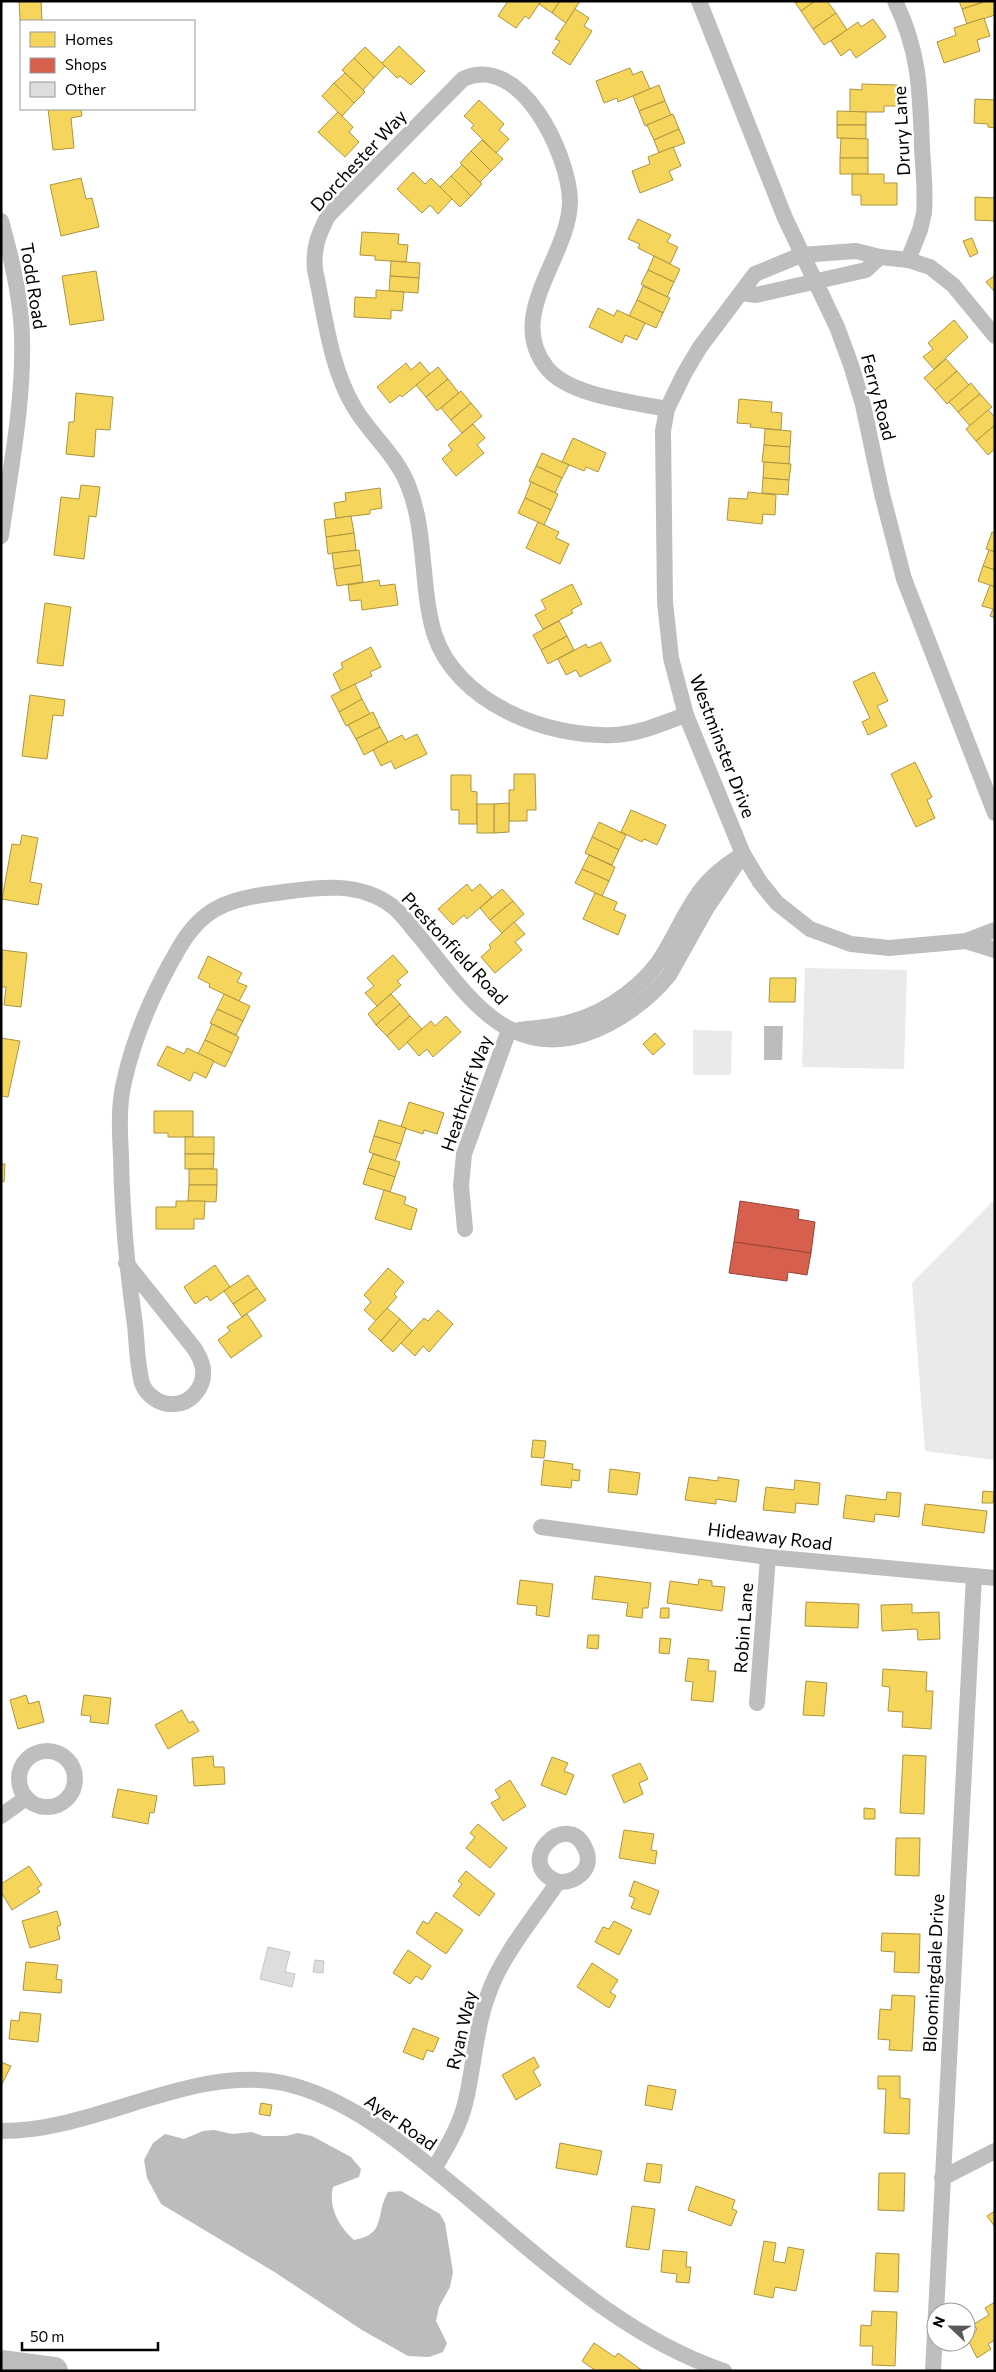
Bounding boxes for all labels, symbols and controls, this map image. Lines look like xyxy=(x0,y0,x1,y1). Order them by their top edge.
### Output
legend xyxy=(20,20,195,110)
text: Homes xyxy=(65,30,113,48)
text: Shops xyxy=(65,55,107,73)
text: Other xyxy=(65,80,106,98)
street label: Drury Lane xyxy=(888,85,914,177)
street label: Dorchester Way xyxy=(305,105,411,215)
street label: Todd Road xyxy=(16,241,52,331)
street label: Ferry Road xyxy=(857,351,901,443)
street label: Westminster Drive xyxy=(686,671,760,821)
street label: Prestonfield Road xyxy=(397,887,513,1009)
street label: Heathcliff Way xyxy=(436,1032,496,1154)
street label: Hideaway Road xyxy=(706,1517,834,1555)
street label: Robin Lane xyxy=(729,1582,757,1674)
street label: Bloomingdale Drive xyxy=(918,1893,948,2053)
street label: Ryan Way xyxy=(441,1988,481,2072)
street label: Ayer Road xyxy=(361,2089,441,2155)
north arrow xyxy=(926,2302,976,2352)
text: N xyxy=(929,2314,948,2330)
scale bar xyxy=(22,2320,159,2352)
text: 50 m xyxy=(30,2327,64,2345)

